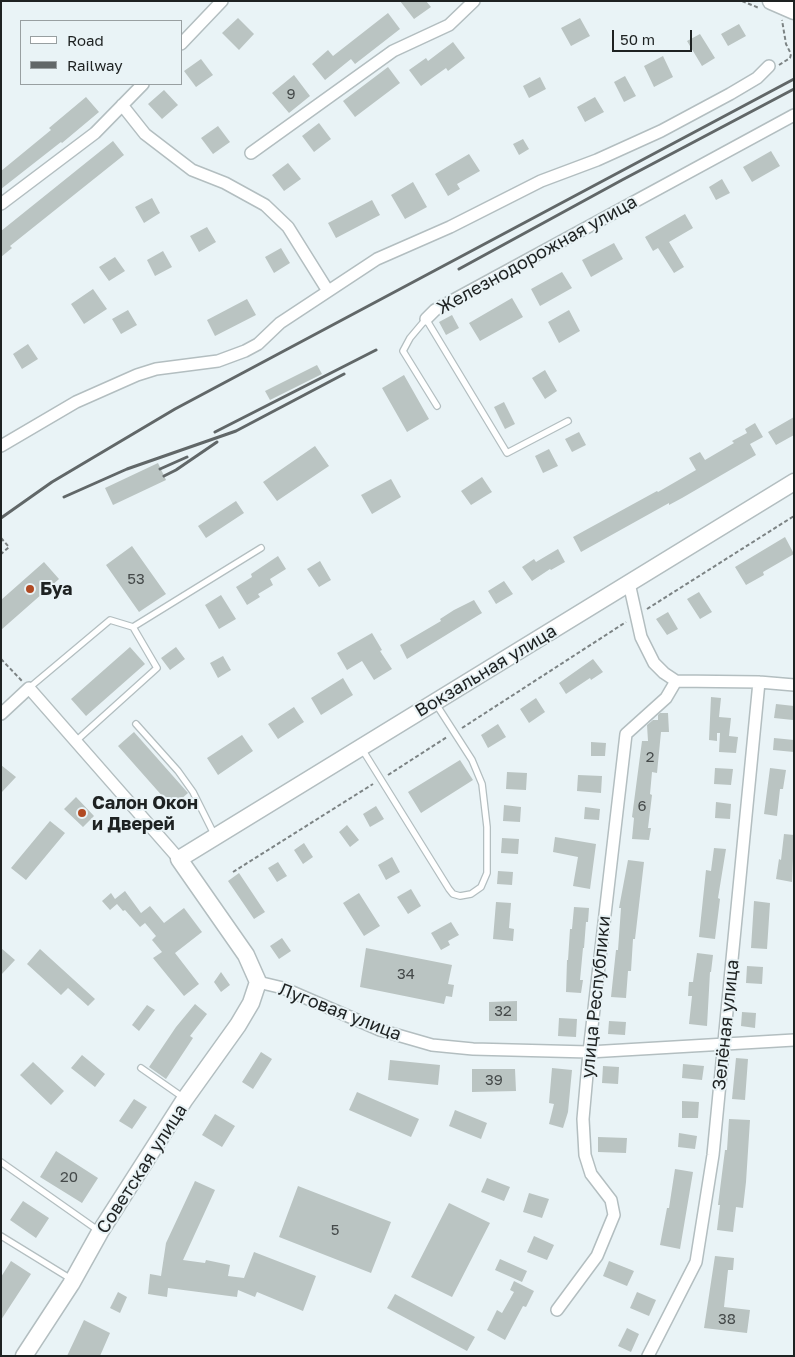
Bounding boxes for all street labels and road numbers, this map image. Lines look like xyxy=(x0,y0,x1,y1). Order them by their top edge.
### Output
street label: Железнодорожная улица xyxy=(433,191,641,319)
street label: Вокзальная улица xyxy=(411,620,561,722)
street label: улица Республики xyxy=(577,915,615,1079)
street label: Зелёная улица xyxy=(708,959,744,1091)
street label: Луговая улица xyxy=(276,979,404,1045)
street label: Советская улица xyxy=(92,1100,192,1238)

